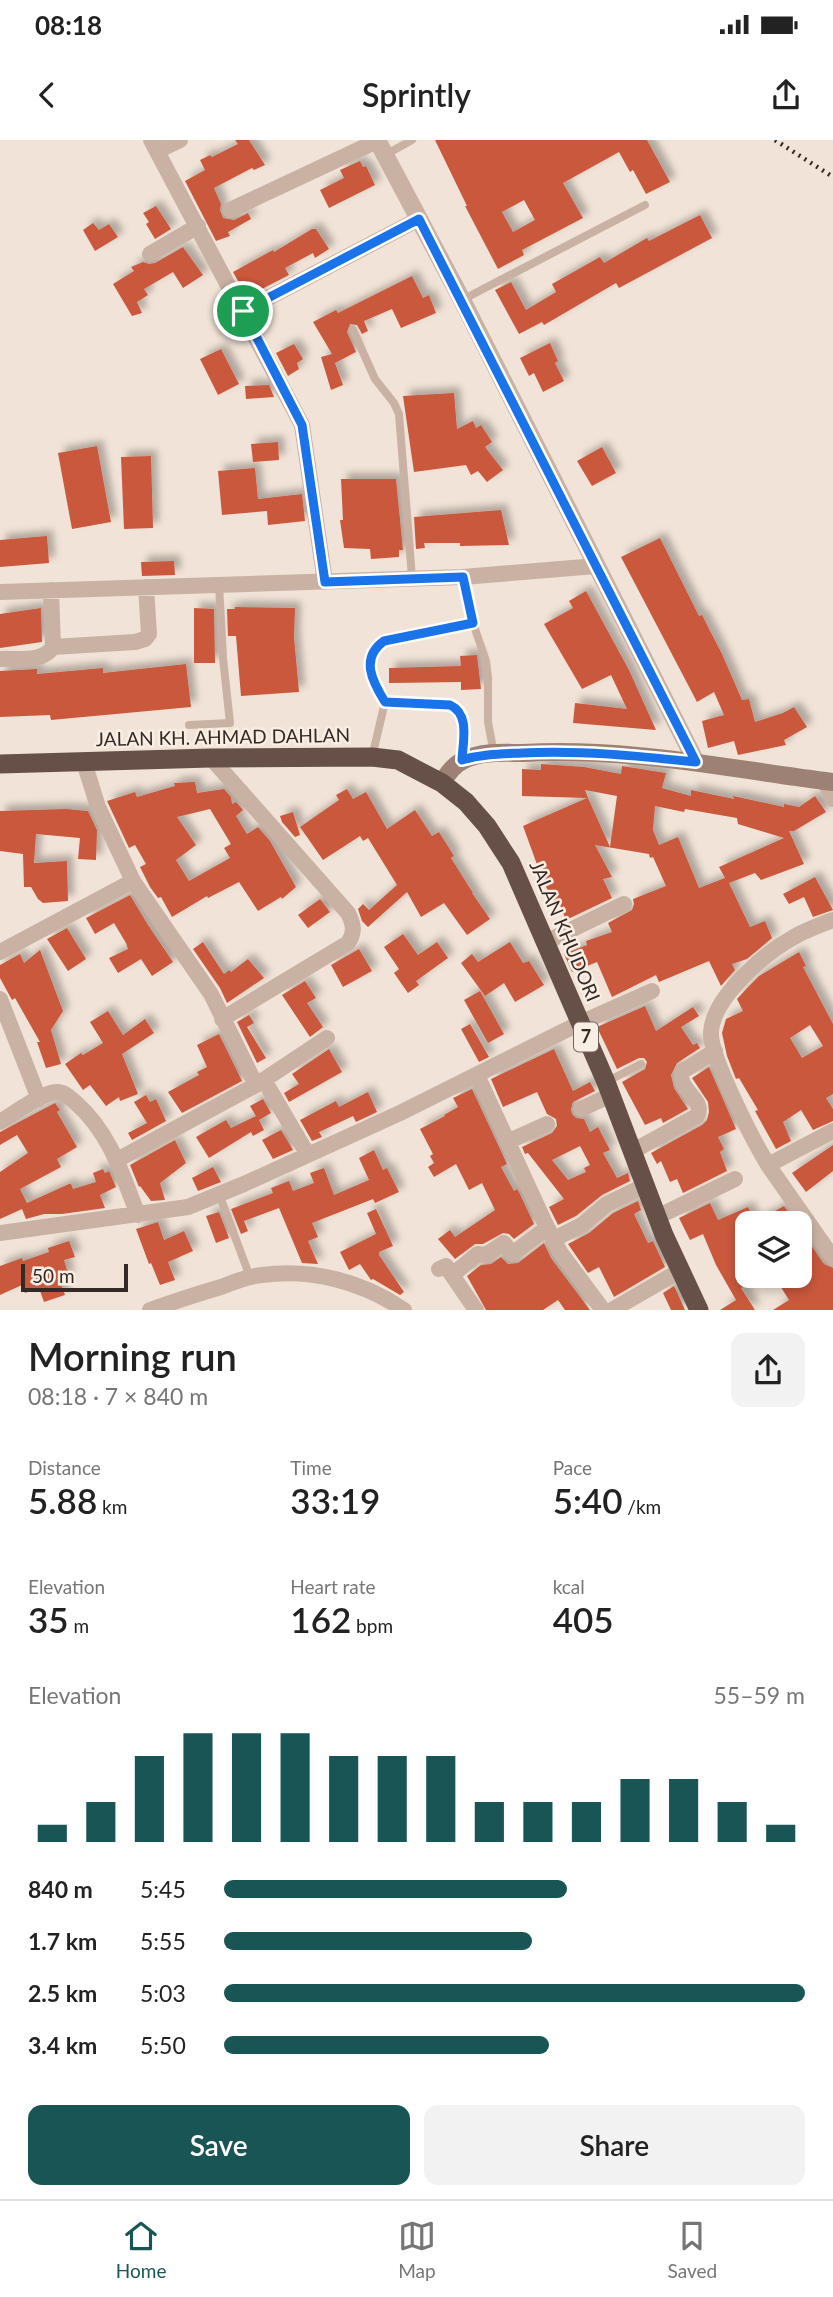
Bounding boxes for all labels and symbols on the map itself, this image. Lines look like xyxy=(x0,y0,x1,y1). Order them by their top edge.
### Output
pin xyxy=(213,281,273,341)
street label: JALAN KH. AHMAD DAHLAN xyxy=(96,723,350,750)
street label: JALAN KHUDORI xyxy=(525,857,605,1005)
road number: 7 xyxy=(574,1022,598,1052)
scale bar xyxy=(21,1261,128,1293)

